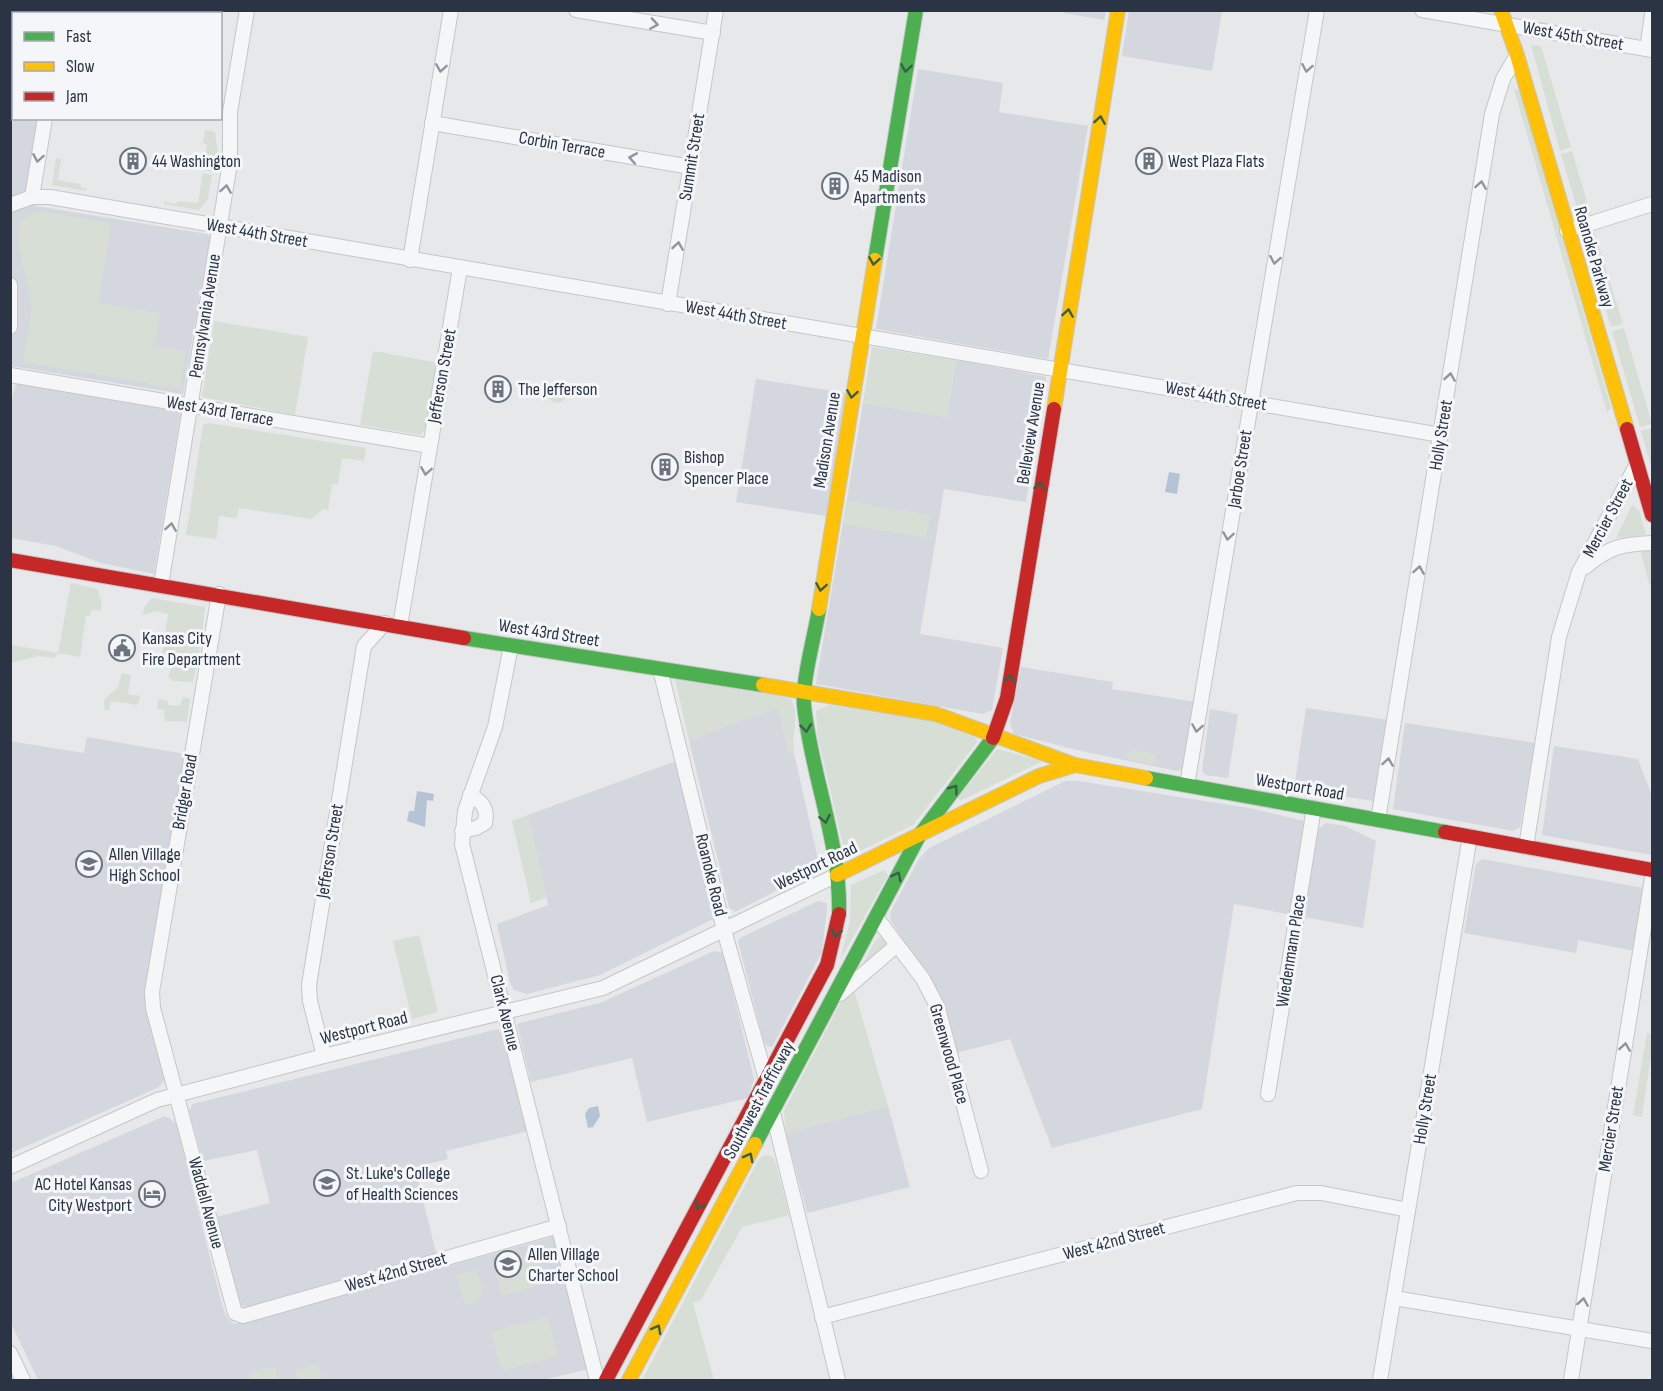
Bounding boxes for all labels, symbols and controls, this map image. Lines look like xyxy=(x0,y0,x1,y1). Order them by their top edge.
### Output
legend xyxy=(12,12,222,120)
one-way arrow xyxy=(650,17,659,29)
street label: West 45th Street xyxy=(1521,17,1626,55)
text: Fast xyxy=(66,26,92,47)
text: Slow xyxy=(66,56,95,77)
one-way arrow xyxy=(1301,63,1314,73)
one-way arrow xyxy=(436,64,448,73)
one-way arrow xyxy=(901,64,913,73)
text: Jam xyxy=(65,86,88,107)
street label: Summit Street xyxy=(675,111,709,202)
one-way arrow xyxy=(1093,116,1106,126)
street label: Corbin Terrace xyxy=(517,127,607,163)
building icon: 44 Washington xyxy=(118,146,148,176)
building icon: West Plaza Flats xyxy=(1134,146,1164,176)
place label: 44 Washington xyxy=(152,151,241,172)
place label: West Plaza Flats xyxy=(1168,151,1265,172)
one-way arrow xyxy=(628,152,638,164)
one-way arrow xyxy=(33,153,45,162)
place label: 45 Madison Apartments xyxy=(853,166,926,208)
building icon: 45 Madison Apartments xyxy=(820,171,850,201)
one-way arrow xyxy=(1474,180,1487,190)
one-way arrow xyxy=(219,185,231,194)
street label: Roanoke Parkway xyxy=(1570,204,1618,310)
street label: West 44th Street xyxy=(205,214,310,252)
one-way arrow xyxy=(671,241,683,251)
street label: Pennsylvania Avenue xyxy=(185,252,225,380)
one-way arrow xyxy=(869,256,881,265)
one-way arrow xyxy=(1269,256,1281,265)
street label: West 44th Street xyxy=(684,296,789,334)
one-way arrow xyxy=(1061,308,1074,318)
street label: Jefferson Street xyxy=(423,327,461,426)
one-way arrow xyxy=(1444,372,1456,382)
building icon: The Jefferson xyxy=(483,374,513,404)
street label: West 44th Street xyxy=(1164,377,1269,415)
place label: The Jefferson xyxy=(518,379,598,400)
street label: Belleview Avenue xyxy=(1013,380,1049,486)
street label: Madison Avenue xyxy=(809,390,845,490)
one-way arrow xyxy=(847,390,859,399)
street label: West 43rd Terrace xyxy=(165,391,275,431)
street label: Holly Street xyxy=(1425,398,1457,472)
street label: Jarboe Street xyxy=(1223,428,1257,511)
place label: Bishop Spencer Place xyxy=(684,447,769,489)
building icon: Bishop Spencer Place xyxy=(650,452,680,482)
one-way arrow xyxy=(420,466,432,476)
street label: Mercier Street xyxy=(1578,474,1638,561)
one-way arrow xyxy=(1034,482,1046,491)
one-way arrow xyxy=(164,522,177,532)
one-way arrow xyxy=(1223,531,1235,540)
one-way arrow xyxy=(1412,565,1425,575)
one-way arrow xyxy=(816,582,828,592)
street label: West 43rd Street xyxy=(497,615,601,651)
place label: Kansas City Fire Department xyxy=(142,628,241,670)
public building icon: Kansas City Fire Department xyxy=(107,633,137,663)
one-way arrow xyxy=(1004,674,1016,684)
one-way arrow xyxy=(800,723,812,732)
one-way arrow xyxy=(1191,723,1203,733)
street label: Bridger Road xyxy=(168,753,202,831)
one-way arrow xyxy=(1381,757,1393,767)
street label: Westport Road xyxy=(1254,769,1346,805)
one-way arrow xyxy=(947,785,958,796)
street label: Jefferson Street xyxy=(312,802,348,901)
one-way arrow xyxy=(818,814,831,824)
street label: Roanoke Road xyxy=(691,832,731,918)
street label: Westport Road xyxy=(771,837,861,895)
place label: Allen Village High School xyxy=(108,844,181,886)
school or university icon: Allen Village High School xyxy=(74,849,104,879)
one-way arrow xyxy=(890,872,901,883)
street label: Wiedenmann Place xyxy=(1272,893,1310,1009)
one-way arrow xyxy=(830,928,843,938)
street label: Clark Avenue xyxy=(485,973,525,1053)
street label: Greenwood Place xyxy=(925,1001,973,1107)
street label: Westport Road xyxy=(318,1007,410,1049)
street label: Southwest Trafficway xyxy=(719,1038,799,1162)
one-way arrow xyxy=(1618,1043,1631,1053)
street label: Holly Street xyxy=(1409,1072,1441,1146)
street label: Mercier Street xyxy=(1594,1084,1628,1173)
one-way arrow xyxy=(742,1153,753,1164)
street label: Waddell Avenue xyxy=(184,1155,228,1251)
place label: St. Luke's College of Health Sciences xyxy=(346,1163,458,1205)
school or university icon: St. Luke's College of Health Sciences xyxy=(312,1168,342,1198)
place label: AC Hotel Kansas City Westport xyxy=(34,1174,133,1216)
hotel icon: AC Hotel Kansas City Westport xyxy=(137,1179,167,1209)
one-way arrow xyxy=(695,1198,706,1209)
street label: West 42nd Street xyxy=(1061,1217,1168,1265)
place label: Allen Village Charter School xyxy=(527,1244,618,1286)
street label: West 42nd Street xyxy=(343,1247,450,1296)
school or university icon: Allen Village Charter School xyxy=(493,1249,523,1279)
one-way arrow xyxy=(1577,1297,1589,1307)
one-way arrow xyxy=(650,1325,661,1335)

